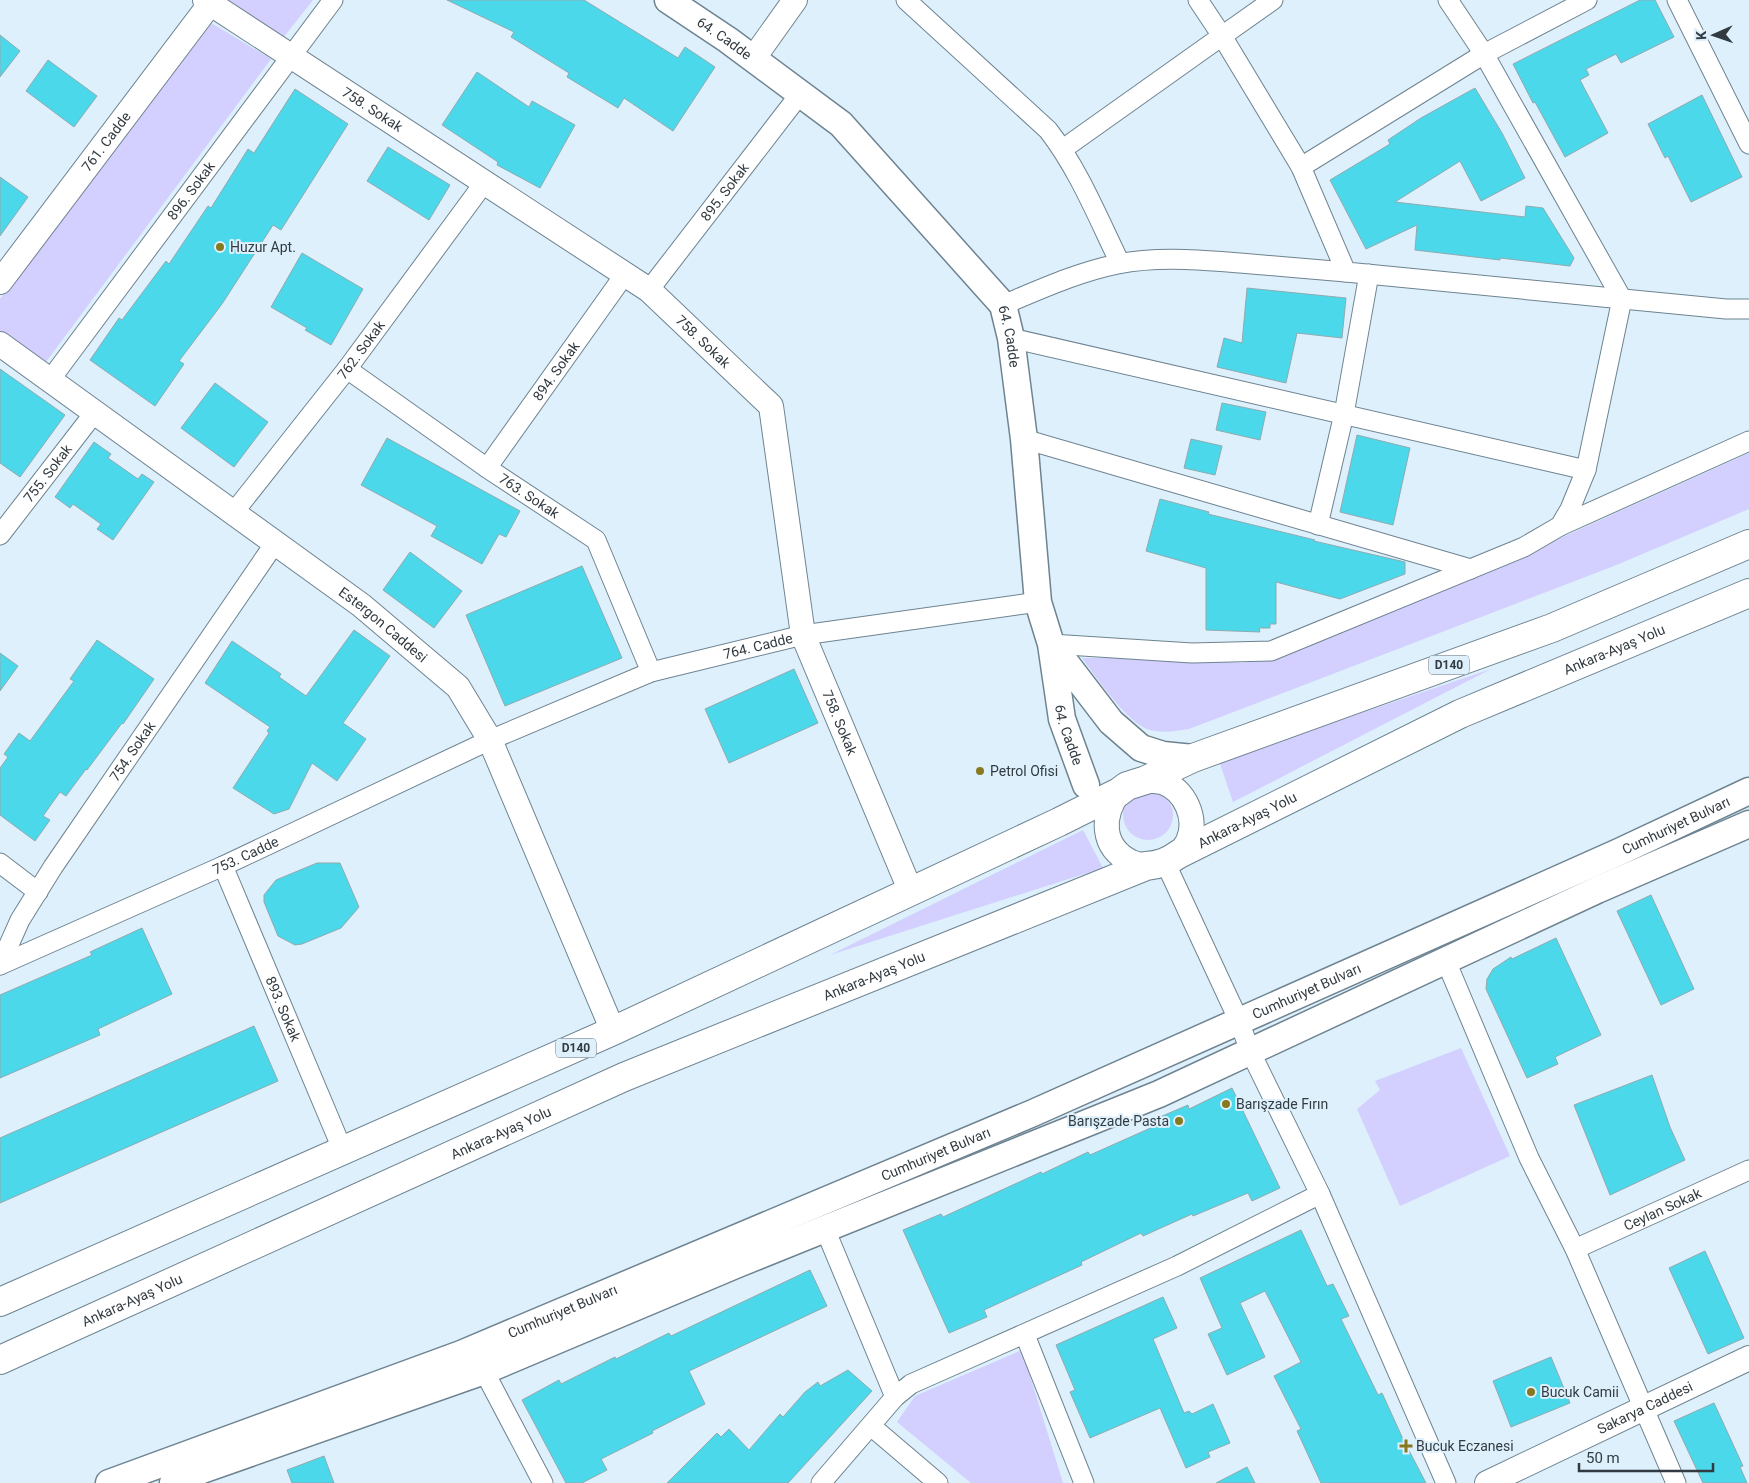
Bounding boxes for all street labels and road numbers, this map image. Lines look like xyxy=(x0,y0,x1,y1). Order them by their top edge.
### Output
street label: 64. Cadde xyxy=(694,14,755,63)
street label: 758. Sokak xyxy=(339,84,406,135)
street label: 761. Cadde xyxy=(78,108,134,175)
street label: 896. Sokak xyxy=(164,158,219,223)
street label: 895. Sokak xyxy=(697,159,753,224)
street label: 64. Cadde xyxy=(995,304,1023,368)
street label: 758. Sokak xyxy=(673,312,734,372)
street label: 762. Sokak xyxy=(334,317,388,382)
street label: 894. Sokak xyxy=(529,338,583,404)
street label: 755. Sokak xyxy=(20,440,76,505)
street label: 763. Sokak xyxy=(496,470,563,522)
street label: Estergon Caddesi xyxy=(336,584,431,666)
street label: Ankara-Ayaş Yolu xyxy=(1561,621,1667,678)
street label: 764. Cadde xyxy=(722,630,794,662)
road number: D140 xyxy=(1429,656,1469,674)
street label: 758. Sokak xyxy=(819,688,861,758)
street label: 64. Cadde xyxy=(1052,704,1086,767)
street label: 754. Sokak xyxy=(106,718,159,784)
street label: Ankara-Ayaş Yolu xyxy=(1195,789,1299,851)
street label: Cumhuriyet Bulvarı xyxy=(1620,793,1732,857)
street label: 753. Cadde xyxy=(210,833,281,878)
street label: Ankara-Ayaş Yolu xyxy=(821,948,927,1004)
street label: Cumhuriyet Bulvarı xyxy=(1250,960,1363,1022)
street label: 893. Sokak xyxy=(262,974,304,1045)
road number: D140 xyxy=(556,1038,596,1058)
street label: Ankara-Ayaş Yolu xyxy=(448,1103,554,1162)
street label: Cumhuriyet Bulvarı xyxy=(879,1124,993,1184)
street label: Ceylan Sokak xyxy=(1621,1184,1705,1234)
street label: Ankara-Ayaş Yolu xyxy=(79,1270,185,1330)
street label: Cumhuriyet Bulvarı xyxy=(505,1281,620,1341)
street label: Sakarya Caddesi xyxy=(1595,1378,1695,1437)

